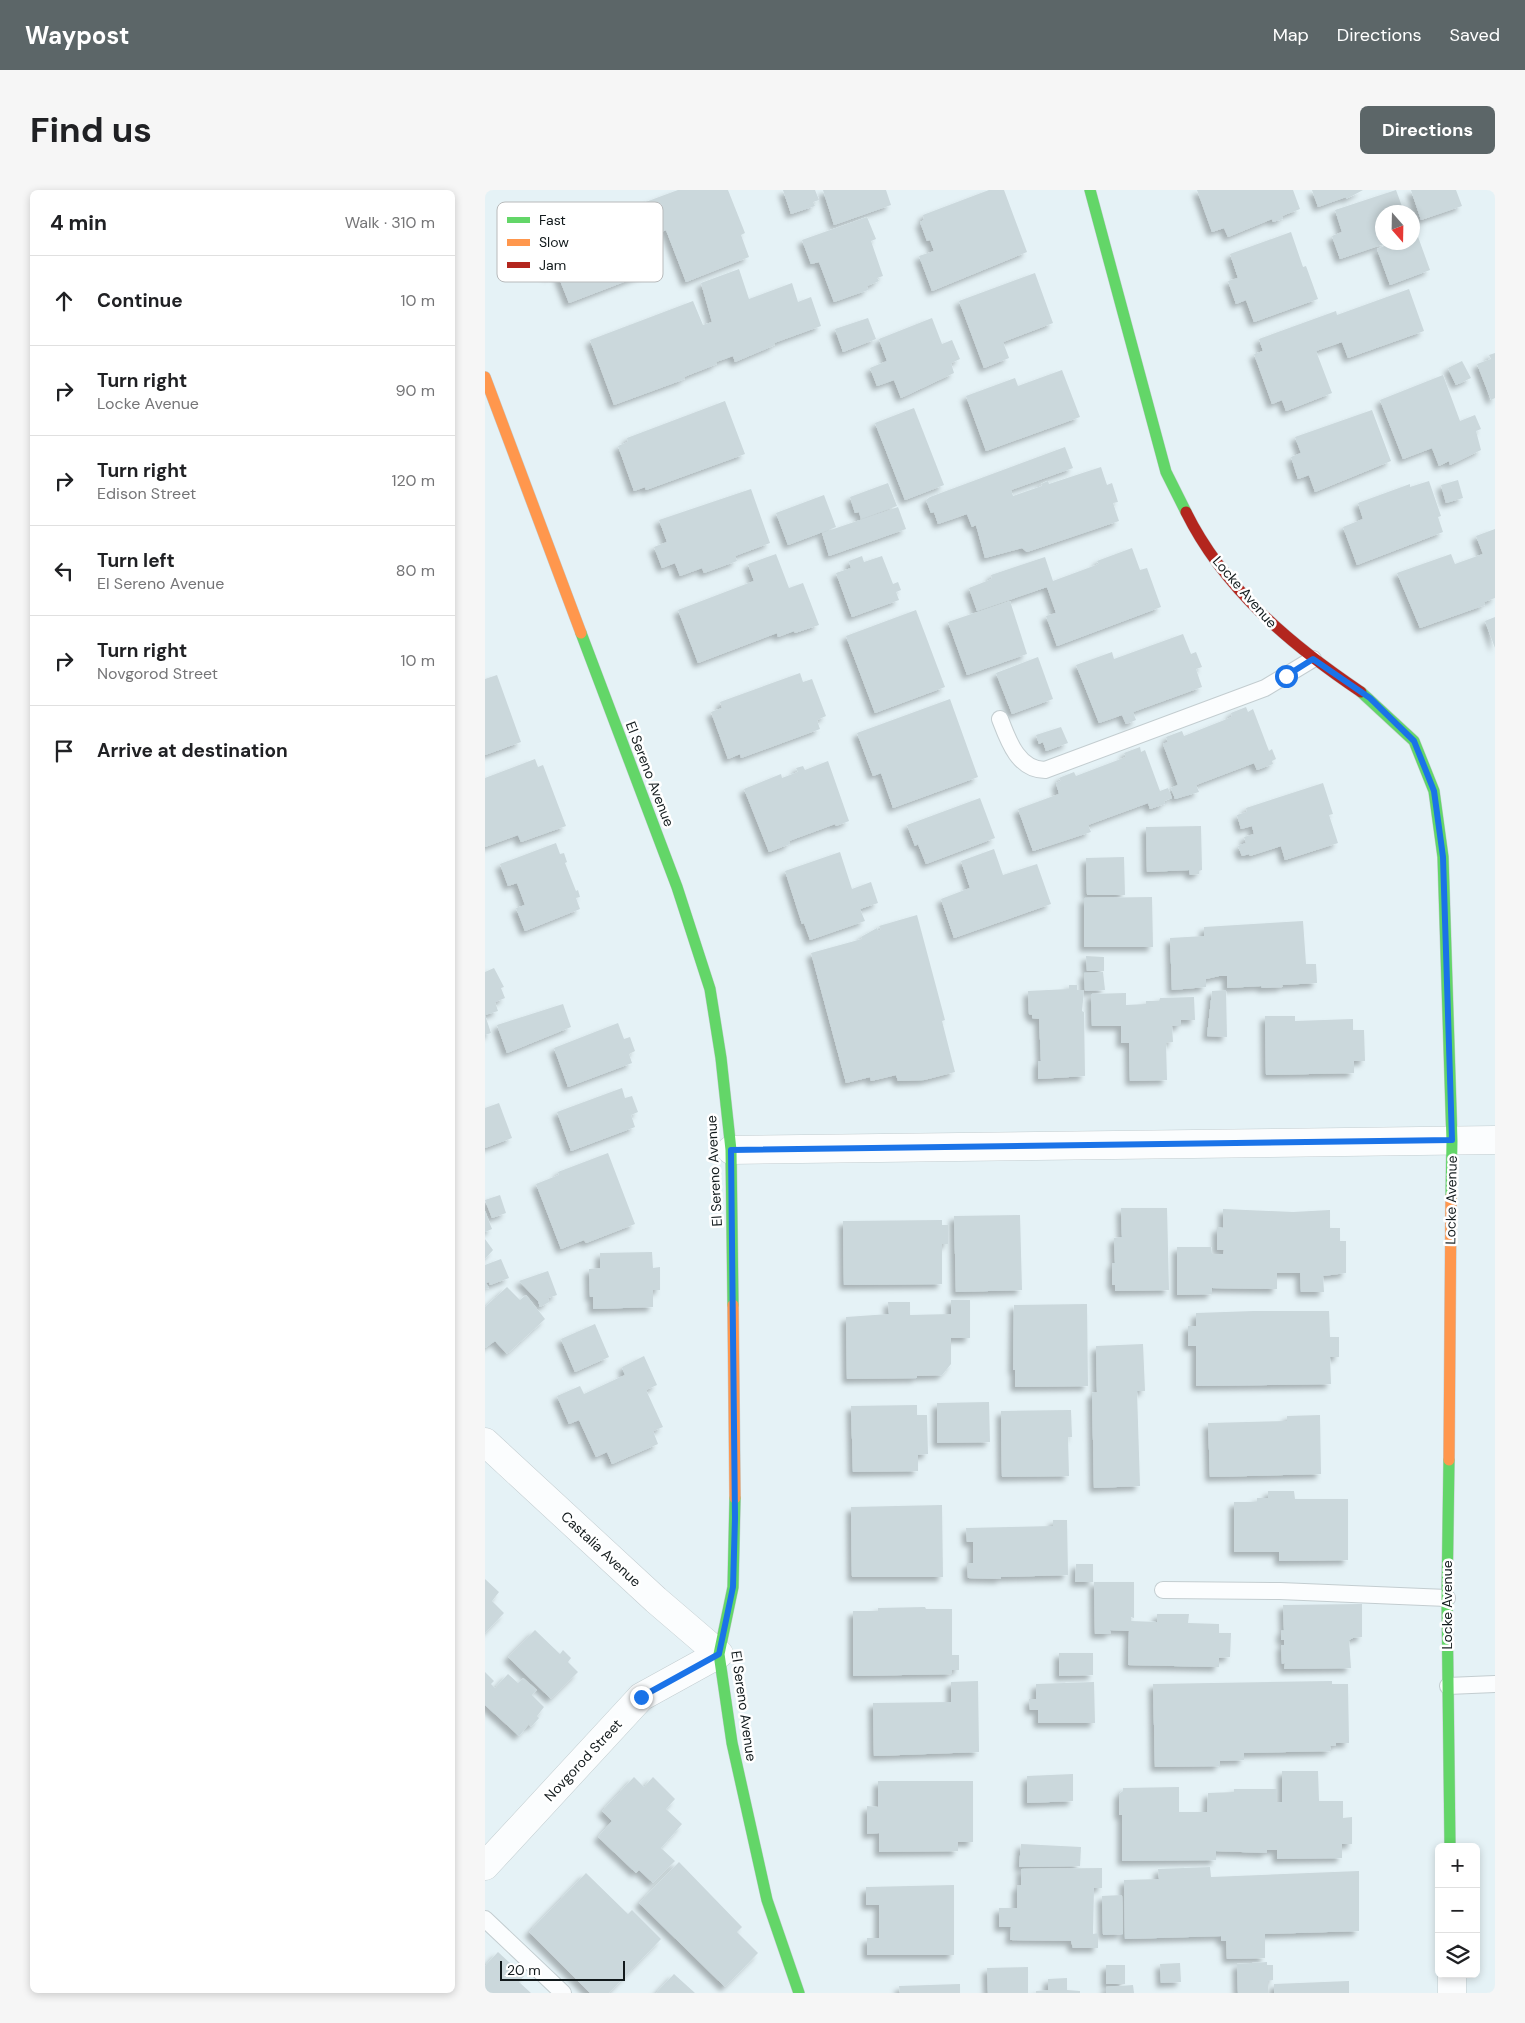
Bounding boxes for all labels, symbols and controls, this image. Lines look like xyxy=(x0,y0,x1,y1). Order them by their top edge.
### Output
text: Waypost xyxy=(25,20,129,51)
text: Map xyxy=(1273,23,1309,47)
text: Directions xyxy=(1337,23,1422,47)
text: Saved xyxy=(1450,23,1500,47)
button: Directions xyxy=(1360,106,1495,154)
text: Find us xyxy=(30,107,152,153)
legend xyxy=(497,202,663,282)
north arrow xyxy=(1375,205,1420,250)
text: 4 min xyxy=(50,209,107,237)
text: Fast xyxy=(539,211,566,229)
text: Walk · 310 m xyxy=(345,212,435,233)
text: Slow xyxy=(539,233,569,251)
text: Jam xyxy=(539,256,566,274)
icon: ahead xyxy=(50,287,78,315)
text: Continue xyxy=(97,288,183,313)
text: 10 m xyxy=(401,290,435,311)
text: Turn right xyxy=(97,368,187,393)
icon: right xyxy=(50,377,78,405)
text: 90 m xyxy=(395,380,435,401)
text: Locke Avenue xyxy=(97,393,199,414)
text: Turn right xyxy=(97,458,187,483)
icon: right xyxy=(50,467,78,495)
text: 120 m xyxy=(391,470,435,491)
text: Edison Street xyxy=(97,483,196,504)
text: Turn left xyxy=(97,548,175,573)
street label: Locke Avenue xyxy=(1209,552,1281,632)
icon: left xyxy=(50,557,78,585)
text: 80 m xyxy=(396,560,435,581)
text: El Sereno Avenue xyxy=(97,573,224,594)
text: Turn right xyxy=(97,638,187,663)
icon: right xyxy=(50,647,78,675)
text: 10 m xyxy=(401,650,435,671)
text: Novgorod Street xyxy=(97,663,218,684)
route start xyxy=(1275,665,1298,688)
street label: El Sereno Avenue xyxy=(622,719,678,829)
icon: arrive xyxy=(50,737,78,765)
text: Arrive at destination xyxy=(97,738,288,763)
street label: El Sereno Avenue xyxy=(702,1115,726,1227)
street label: Locke Avenue xyxy=(1441,1155,1461,1245)
street label: Castalia Avenue xyxy=(557,1507,645,1591)
street label: Locke Avenue xyxy=(1438,1560,1456,1650)
street label: El Sereno Avenue xyxy=(727,1650,761,1762)
route end xyxy=(630,1686,653,1709)
street label: Novgorod Street xyxy=(540,1715,626,1805)
map controls xyxy=(1435,1843,1480,1978)
button: + xyxy=(1435,1843,1480,1888)
button: − xyxy=(1435,1888,1480,1933)
button: layers xyxy=(1435,1933,1480,1978)
scale bar xyxy=(500,1958,625,1981)
text: 20 m xyxy=(507,1961,541,1979)

